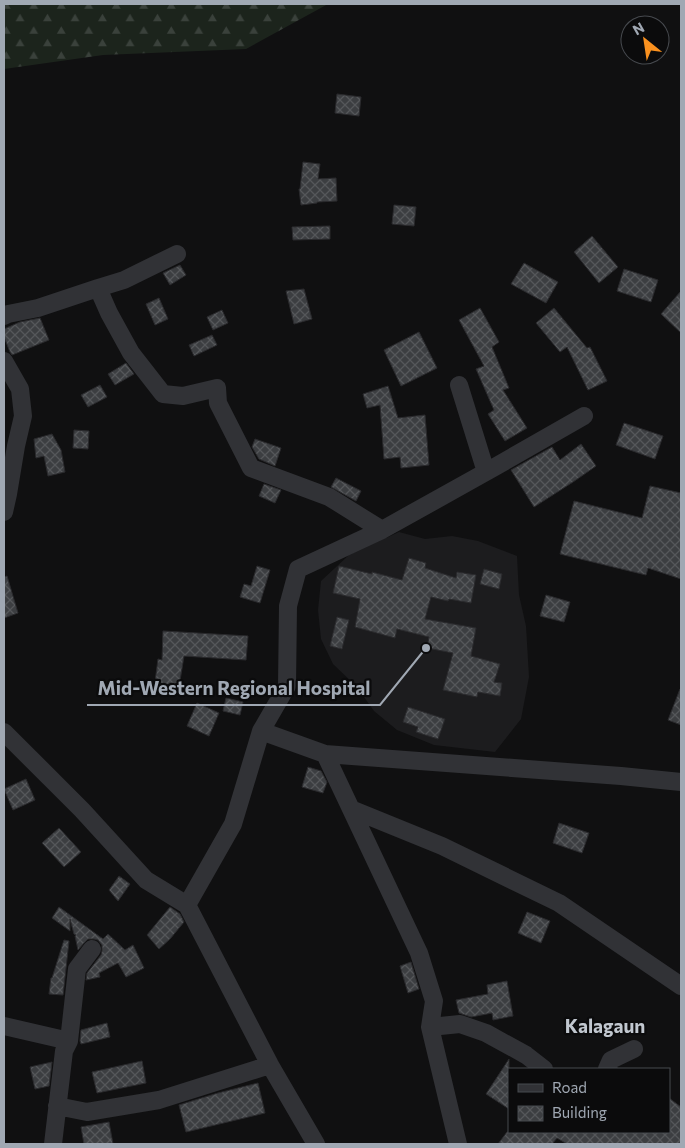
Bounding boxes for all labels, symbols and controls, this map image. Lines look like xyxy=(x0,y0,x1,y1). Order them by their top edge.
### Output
north arrow xyxy=(620,15,670,65)
text: N xyxy=(629,18,647,38)
callout: Mid-Western Regional Hospital xyxy=(87,671,380,705)
text: Mid-Western Regional Hospital xyxy=(97,676,371,699)
district label: Kalagaun xyxy=(565,1014,645,1037)
legend xyxy=(508,1068,670,1133)
text: Road xyxy=(552,1078,587,1096)
text: Building xyxy=(552,1103,607,1121)

